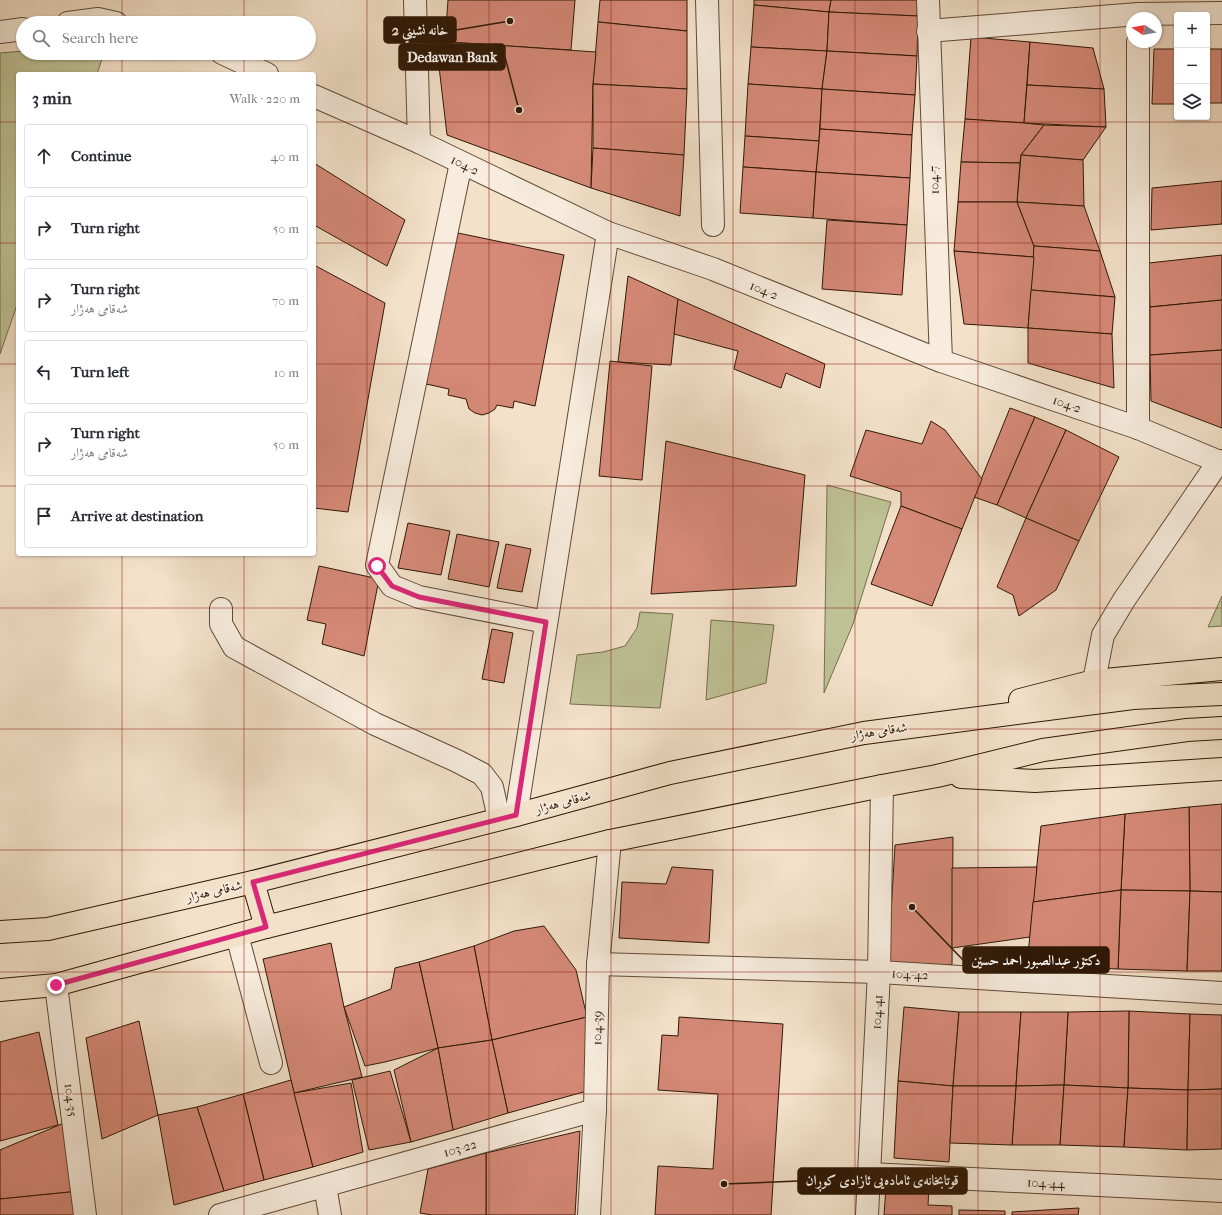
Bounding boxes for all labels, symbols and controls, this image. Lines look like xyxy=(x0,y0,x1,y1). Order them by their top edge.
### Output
north arrow xyxy=(1126,12,1162,48)
map controls xyxy=(1174,12,1210,120)
button: + xyxy=(1174,12,1210,48)
search box xyxy=(16,16,316,60)
callout: خانه نشيني 2 xyxy=(384,17,456,43)
text: خانه نشيني 2 xyxy=(392,22,449,44)
icon: search xyxy=(30,27,52,49)
text: Search here xyxy=(62,29,138,47)
callout: Dedawan Bank xyxy=(399,44,505,70)
button: − xyxy=(1174,48,1210,84)
text: Dedawan Bank xyxy=(407,49,498,66)
button: layers xyxy=(1174,84,1210,120)
text: 3 min xyxy=(32,88,72,108)
text: Walk · 220 m xyxy=(229,91,300,106)
icon: ahead xyxy=(33,145,55,167)
text: Continue xyxy=(71,147,131,165)
text: 40 m xyxy=(271,149,299,164)
street label: 104-2 xyxy=(449,152,482,178)
street label: 104-7 xyxy=(926,165,942,195)
icon: right xyxy=(33,217,55,239)
text: Turn right xyxy=(71,219,140,237)
text: 50 m xyxy=(273,221,299,236)
street label: 104-2 xyxy=(748,278,781,303)
text: Turn right xyxy=(71,280,140,298)
icon: right xyxy=(33,289,55,311)
text: 70 m xyxy=(272,293,299,308)
text: شەقامی هەژار xyxy=(71,301,128,316)
icon: left xyxy=(33,361,55,383)
text: Turn left xyxy=(71,363,129,381)
text: 10 m xyxy=(274,365,299,380)
street label: 104-2 xyxy=(1051,392,1084,416)
text: Turn right xyxy=(71,424,140,442)
icon: right xyxy=(33,433,55,455)
text: 50 m xyxy=(273,437,299,452)
text: شەقامی هەژار xyxy=(71,445,128,460)
icon: arrive xyxy=(33,505,55,527)
text: Arrive at destination xyxy=(71,507,203,525)
route start xyxy=(368,557,386,575)
street label: شەقامی هەژار xyxy=(848,719,909,744)
street label: شەقامی هەژار xyxy=(532,787,593,818)
street label: شەقامی هەژار xyxy=(183,877,244,906)
callout: دکتۆر عبدالصبور احمد حسێن xyxy=(963,947,1109,973)
text: دکتۆر عبدالصبور احمد حسێن xyxy=(971,952,1101,969)
street label: 104-42 xyxy=(891,966,929,982)
route end xyxy=(47,976,65,994)
street label: 104-41 xyxy=(869,994,885,1030)
street label: 104-39 xyxy=(589,1010,605,1046)
street label: 104-35 xyxy=(62,1082,81,1118)
street label: 103-22 xyxy=(442,1136,479,1160)
callout: قوتابخانەی ئامادەیی ئازادی کوڕان xyxy=(798,1168,967,1194)
text: قوتابخانەی ئامادەیی ئازادی کوڕان xyxy=(805,1172,959,1193)
street label: 104-44 xyxy=(1027,1175,1066,1192)

